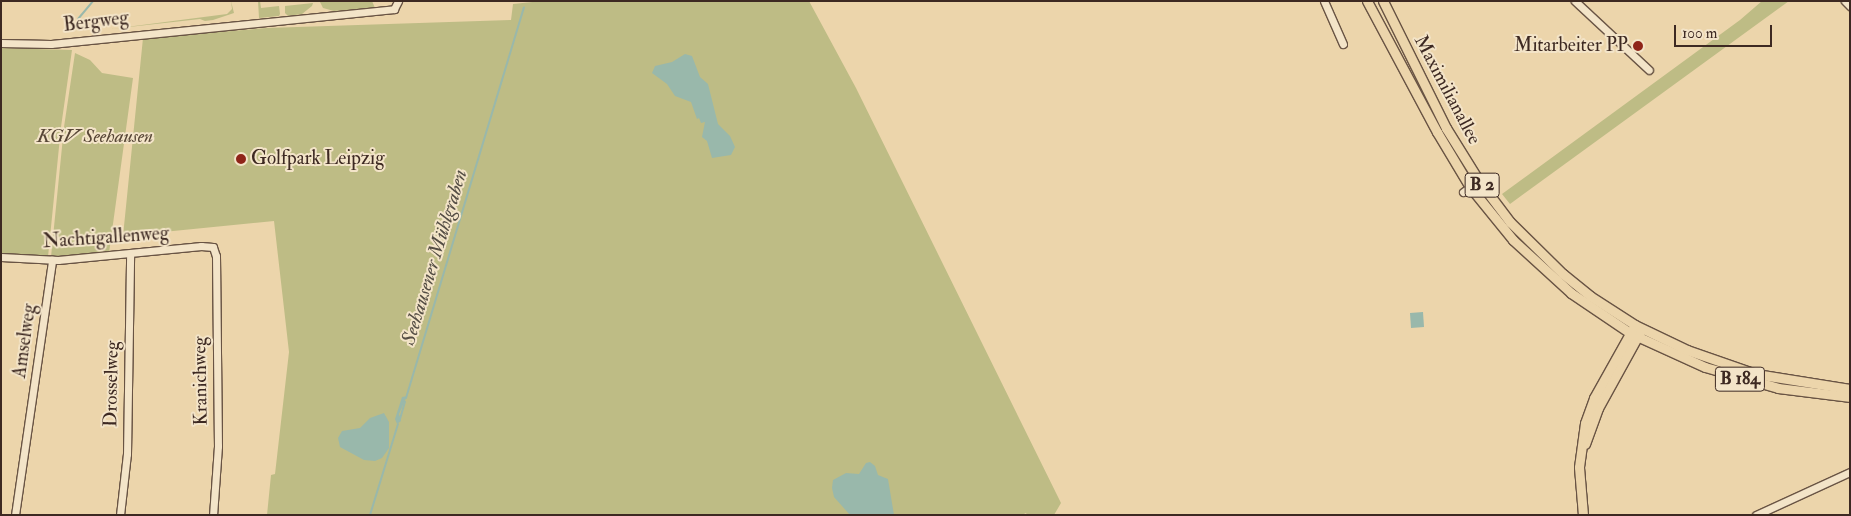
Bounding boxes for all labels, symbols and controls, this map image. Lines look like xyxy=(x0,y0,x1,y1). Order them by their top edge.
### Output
street label: Bergweg xyxy=(62,7,130,37)
scale bar xyxy=(1676,15,1774,47)
text: 100 m xyxy=(1682,24,1717,43)
street label: Maximilianallee xyxy=(1409,32,1485,148)
place label: Mitarbeiter PP xyxy=(1514,35,1628,57)
marker: Mitarbeiter PP xyxy=(1632,40,1644,52)
park label: KGV Seehausen xyxy=(37,126,153,148)
place label: Golfpark Leipzig xyxy=(251,148,384,170)
marker: Golfpark Leipzig xyxy=(235,153,247,165)
water label: Seehausener Mühlgraben xyxy=(396,166,472,348)
road number: B 2 xyxy=(1464,170,1500,200)
street label: Nachtigallenweg xyxy=(42,222,170,254)
street label: Amselweg xyxy=(9,302,41,380)
street label: Kranichweg xyxy=(189,336,213,426)
street label: Drosselweg xyxy=(100,341,124,427)
road number: B 184 xyxy=(1714,364,1766,394)

